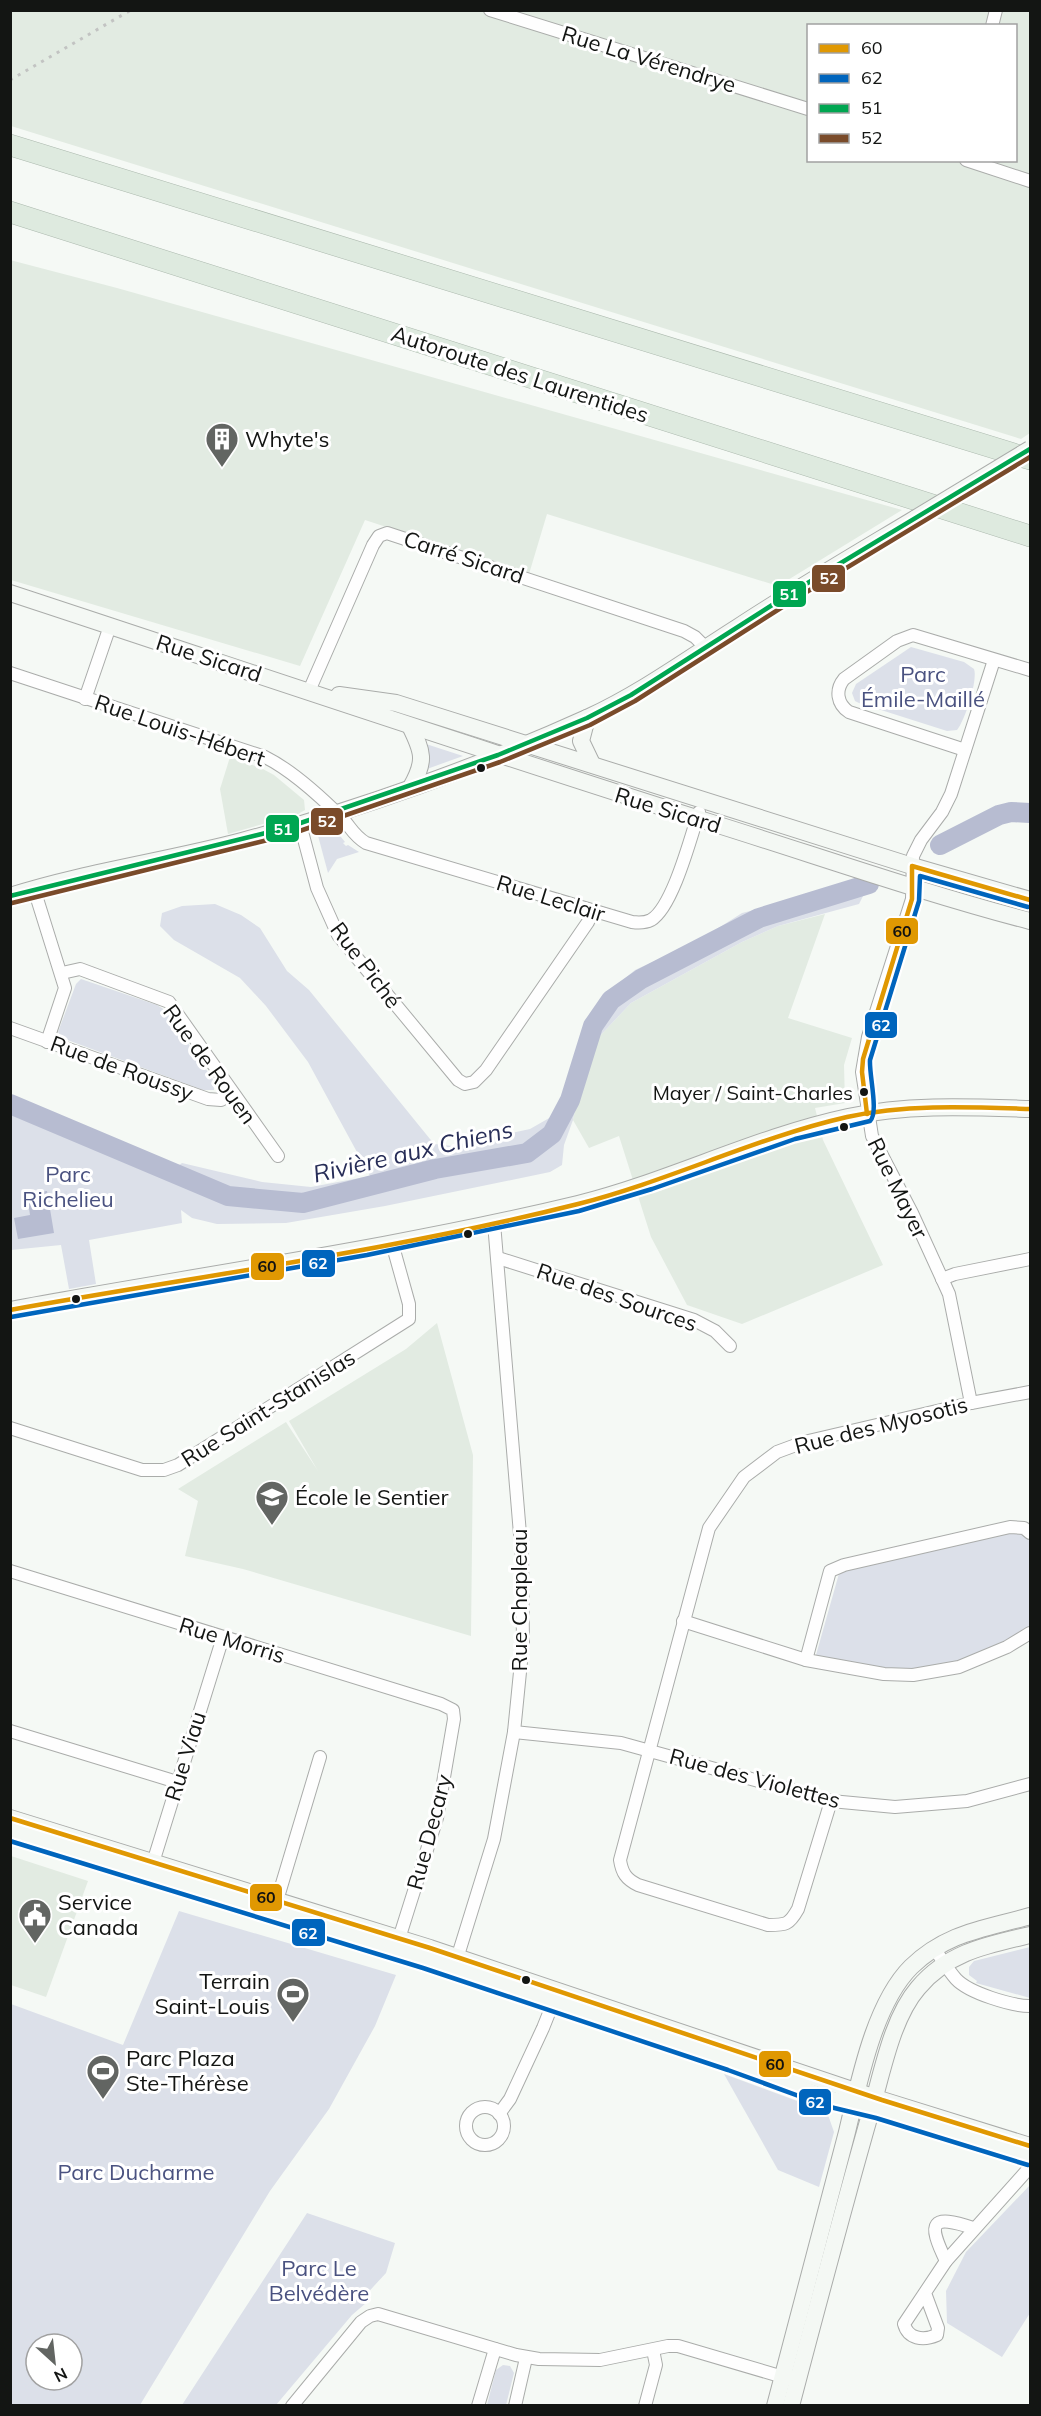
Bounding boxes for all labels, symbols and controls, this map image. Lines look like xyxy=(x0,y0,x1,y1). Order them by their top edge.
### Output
street label: Rue La Vérendrye xyxy=(559,19,739,99)
legend xyxy=(807,24,1017,162)
text: 60 xyxy=(861,36,883,59)
text: 62 xyxy=(861,66,883,89)
text: 51 xyxy=(861,96,883,119)
text: 52 xyxy=(861,126,883,149)
street label: Autoroute des Laurentides xyxy=(388,319,652,429)
building icon: Whyte's xyxy=(204,421,240,468)
place label: Whyte's xyxy=(245,425,329,453)
street label: Carré Sicard xyxy=(400,524,528,590)
line badge: 52 xyxy=(811,564,846,593)
text: 52 xyxy=(819,568,839,588)
line badge: 51 xyxy=(772,580,807,608)
text: 51 xyxy=(779,584,799,604)
street label: Rue Sicard xyxy=(153,628,265,688)
park label: Parc Émile-Maillé xyxy=(861,660,985,713)
street label: Rue Louis-Hébert xyxy=(91,688,269,772)
unlabelled marker xyxy=(475,762,487,774)
street label: Rue Sicard xyxy=(611,781,725,839)
line badge: 52 xyxy=(310,807,344,836)
text: 52 xyxy=(317,811,337,831)
line badge: 51 xyxy=(265,814,300,843)
text: 51 xyxy=(273,819,293,839)
street label: Rue Leclair xyxy=(493,868,609,928)
street label: Rue Piché xyxy=(324,916,408,1014)
line badge: 60 xyxy=(885,917,919,945)
text: 60 xyxy=(892,921,912,941)
street label: Rue de Rouen xyxy=(157,998,263,1130)
line badge: 62 xyxy=(864,1011,898,1039)
text: 62 xyxy=(871,1015,891,1035)
street label: Rue de Roussy xyxy=(47,1029,198,1107)
place label: Mayer / Saint-Charles xyxy=(653,1080,853,1105)
marker: Mayer / Saint-Charles xyxy=(858,1086,870,1098)
water label: Rivière aux Chiens xyxy=(310,1113,516,1189)
unlabelled marker xyxy=(838,1121,850,1133)
street label: Rue Mayer xyxy=(862,1133,934,1243)
park label: Parc Richelieu xyxy=(22,1160,114,1213)
unlabelled marker xyxy=(462,1228,474,1240)
line badge: 62 xyxy=(301,1249,336,1278)
line badge: 60 xyxy=(250,1252,285,1281)
text: 62 xyxy=(308,1253,328,1273)
text: 60 xyxy=(257,1256,277,1276)
street label: Rue des Sources xyxy=(533,1256,701,1338)
unlabelled marker xyxy=(70,1293,82,1305)
street label: Rue Saint-Stanislas xyxy=(176,1343,360,1473)
street label: Rue des Myosotis xyxy=(791,1390,971,1460)
school or university icon: École le Sentier xyxy=(254,1479,290,1526)
place label: École le Sentier xyxy=(295,1483,448,1511)
street label: Rue Chapleau xyxy=(505,1528,533,1672)
street label: Rue Morris xyxy=(176,1611,288,1669)
street label: Rue Viau xyxy=(158,1708,212,1804)
street label: Rue des Violettes xyxy=(667,1742,843,1814)
street label: Rue Decary xyxy=(400,1771,458,1893)
line badge: 60 xyxy=(249,1883,283,1912)
text: 60 xyxy=(256,1887,276,1907)
place label: Service Canada xyxy=(58,1888,138,1941)
public building icon: Service Canada xyxy=(17,1897,53,1944)
line badge: 62 xyxy=(291,1918,326,1947)
text: 62 xyxy=(298,1923,318,1943)
place label: Terrain Saint-Louis xyxy=(155,1967,270,2020)
unlabelled marker xyxy=(520,1974,532,1986)
sports icon: Terrain Saint-Louis xyxy=(275,1976,311,2023)
place label: Parc Plaza Ste-Thérèse xyxy=(126,2044,249,2097)
line badge: 60 xyxy=(758,2050,792,2078)
sports icon: Parc Plaza Ste-Thérèse xyxy=(85,2053,121,2100)
text: 60 xyxy=(765,2054,785,2074)
line badge: 62 xyxy=(798,2088,832,2116)
text: 62 xyxy=(805,2092,825,2112)
park label: Parc Ducharme xyxy=(58,2158,214,2186)
park label: Parc Le Belvédère xyxy=(269,2254,369,2307)
north arrow xyxy=(24,2332,84,2392)
text: N xyxy=(51,2364,71,2387)

